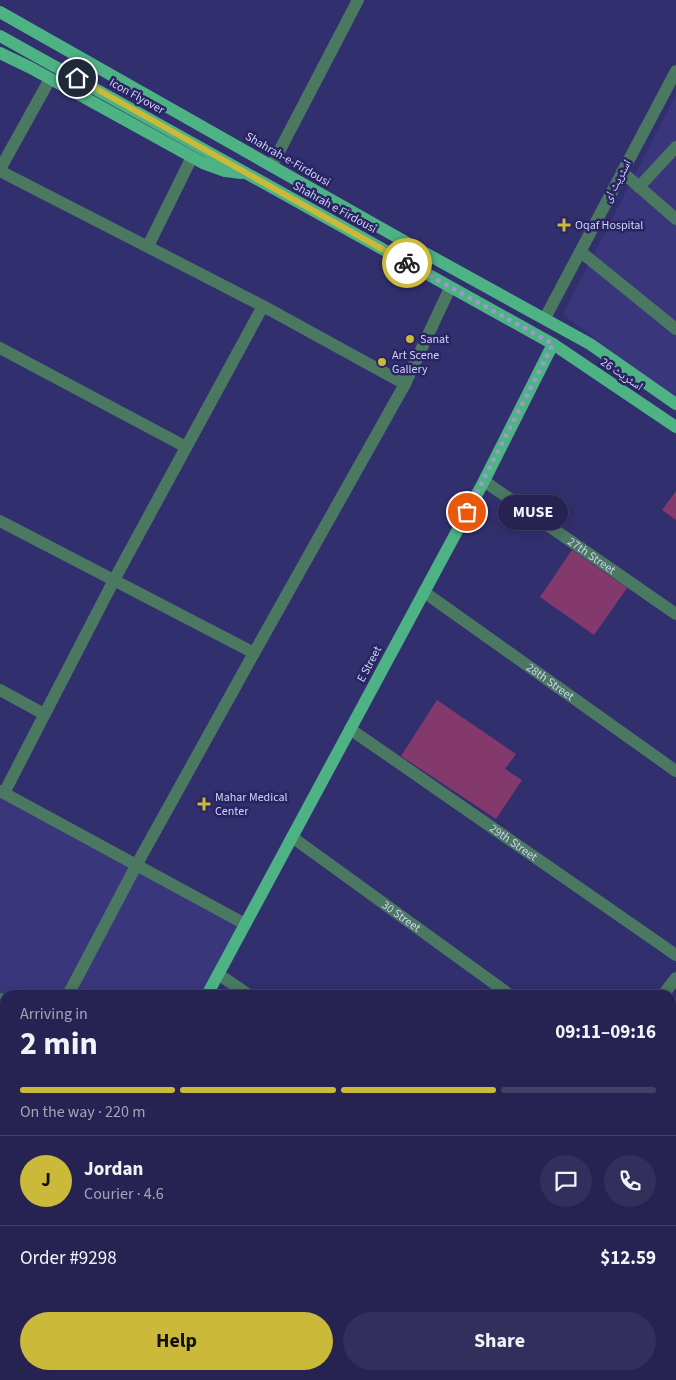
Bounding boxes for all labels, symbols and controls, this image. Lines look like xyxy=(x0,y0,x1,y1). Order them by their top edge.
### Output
pin xyxy=(56,57,98,99)
icon: home xyxy=(63,64,91,92)
street label: Icon Flyover xyxy=(106,74,168,119)
street label: Shahrah-e-Firdousi xyxy=(242,128,334,191)
street label: اسٹریٹ ای xyxy=(599,157,636,206)
street label: Shahrah e Firdousi xyxy=(290,177,380,238)
place label: Oqaf Hospital xyxy=(575,217,643,234)
marker: Oqaf Hospital xyxy=(557,218,571,232)
courier xyxy=(382,238,432,288)
icon: bike xyxy=(393,249,421,277)
place label: Sanat xyxy=(420,331,449,348)
marker: Sanat xyxy=(404,333,416,345)
place label: Art Scene Gallery xyxy=(392,347,439,378)
street label: اسٹریٹ 26 xyxy=(597,354,647,395)
marker: Art Scene Gallery xyxy=(376,356,388,368)
pin xyxy=(446,491,488,533)
callout: MUSE xyxy=(497,494,567,530)
icon: bag xyxy=(453,498,481,526)
text: MUSE xyxy=(513,501,553,523)
street label: 27th Street xyxy=(564,533,619,579)
street label: E Street xyxy=(353,643,386,685)
street label: 28th Street xyxy=(523,659,577,705)
place label: Mahar Medical Center xyxy=(215,789,288,820)
marker: Mahar Medical Center xyxy=(197,797,211,811)
street label: 29th Street xyxy=(486,820,541,865)
street label: 30 Street xyxy=(378,897,424,937)
text: Arriving in xyxy=(20,1003,88,1025)
text: 09:11–09:16 xyxy=(555,1019,656,1046)
text: 2 min xyxy=(20,1021,98,1067)
text: On the way · 220 m xyxy=(20,1101,145,1123)
button: chat xyxy=(540,1155,592,1207)
button: phone xyxy=(604,1155,656,1207)
text: Jordan xyxy=(84,1156,143,1183)
text: J xyxy=(41,1167,51,1194)
text: Courier · 4.6 xyxy=(84,1183,164,1205)
text: Order #9298 xyxy=(20,1245,117,1272)
text: $12.59 xyxy=(600,1245,656,1272)
button: Help xyxy=(20,1312,333,1370)
button: Share xyxy=(343,1312,656,1370)

